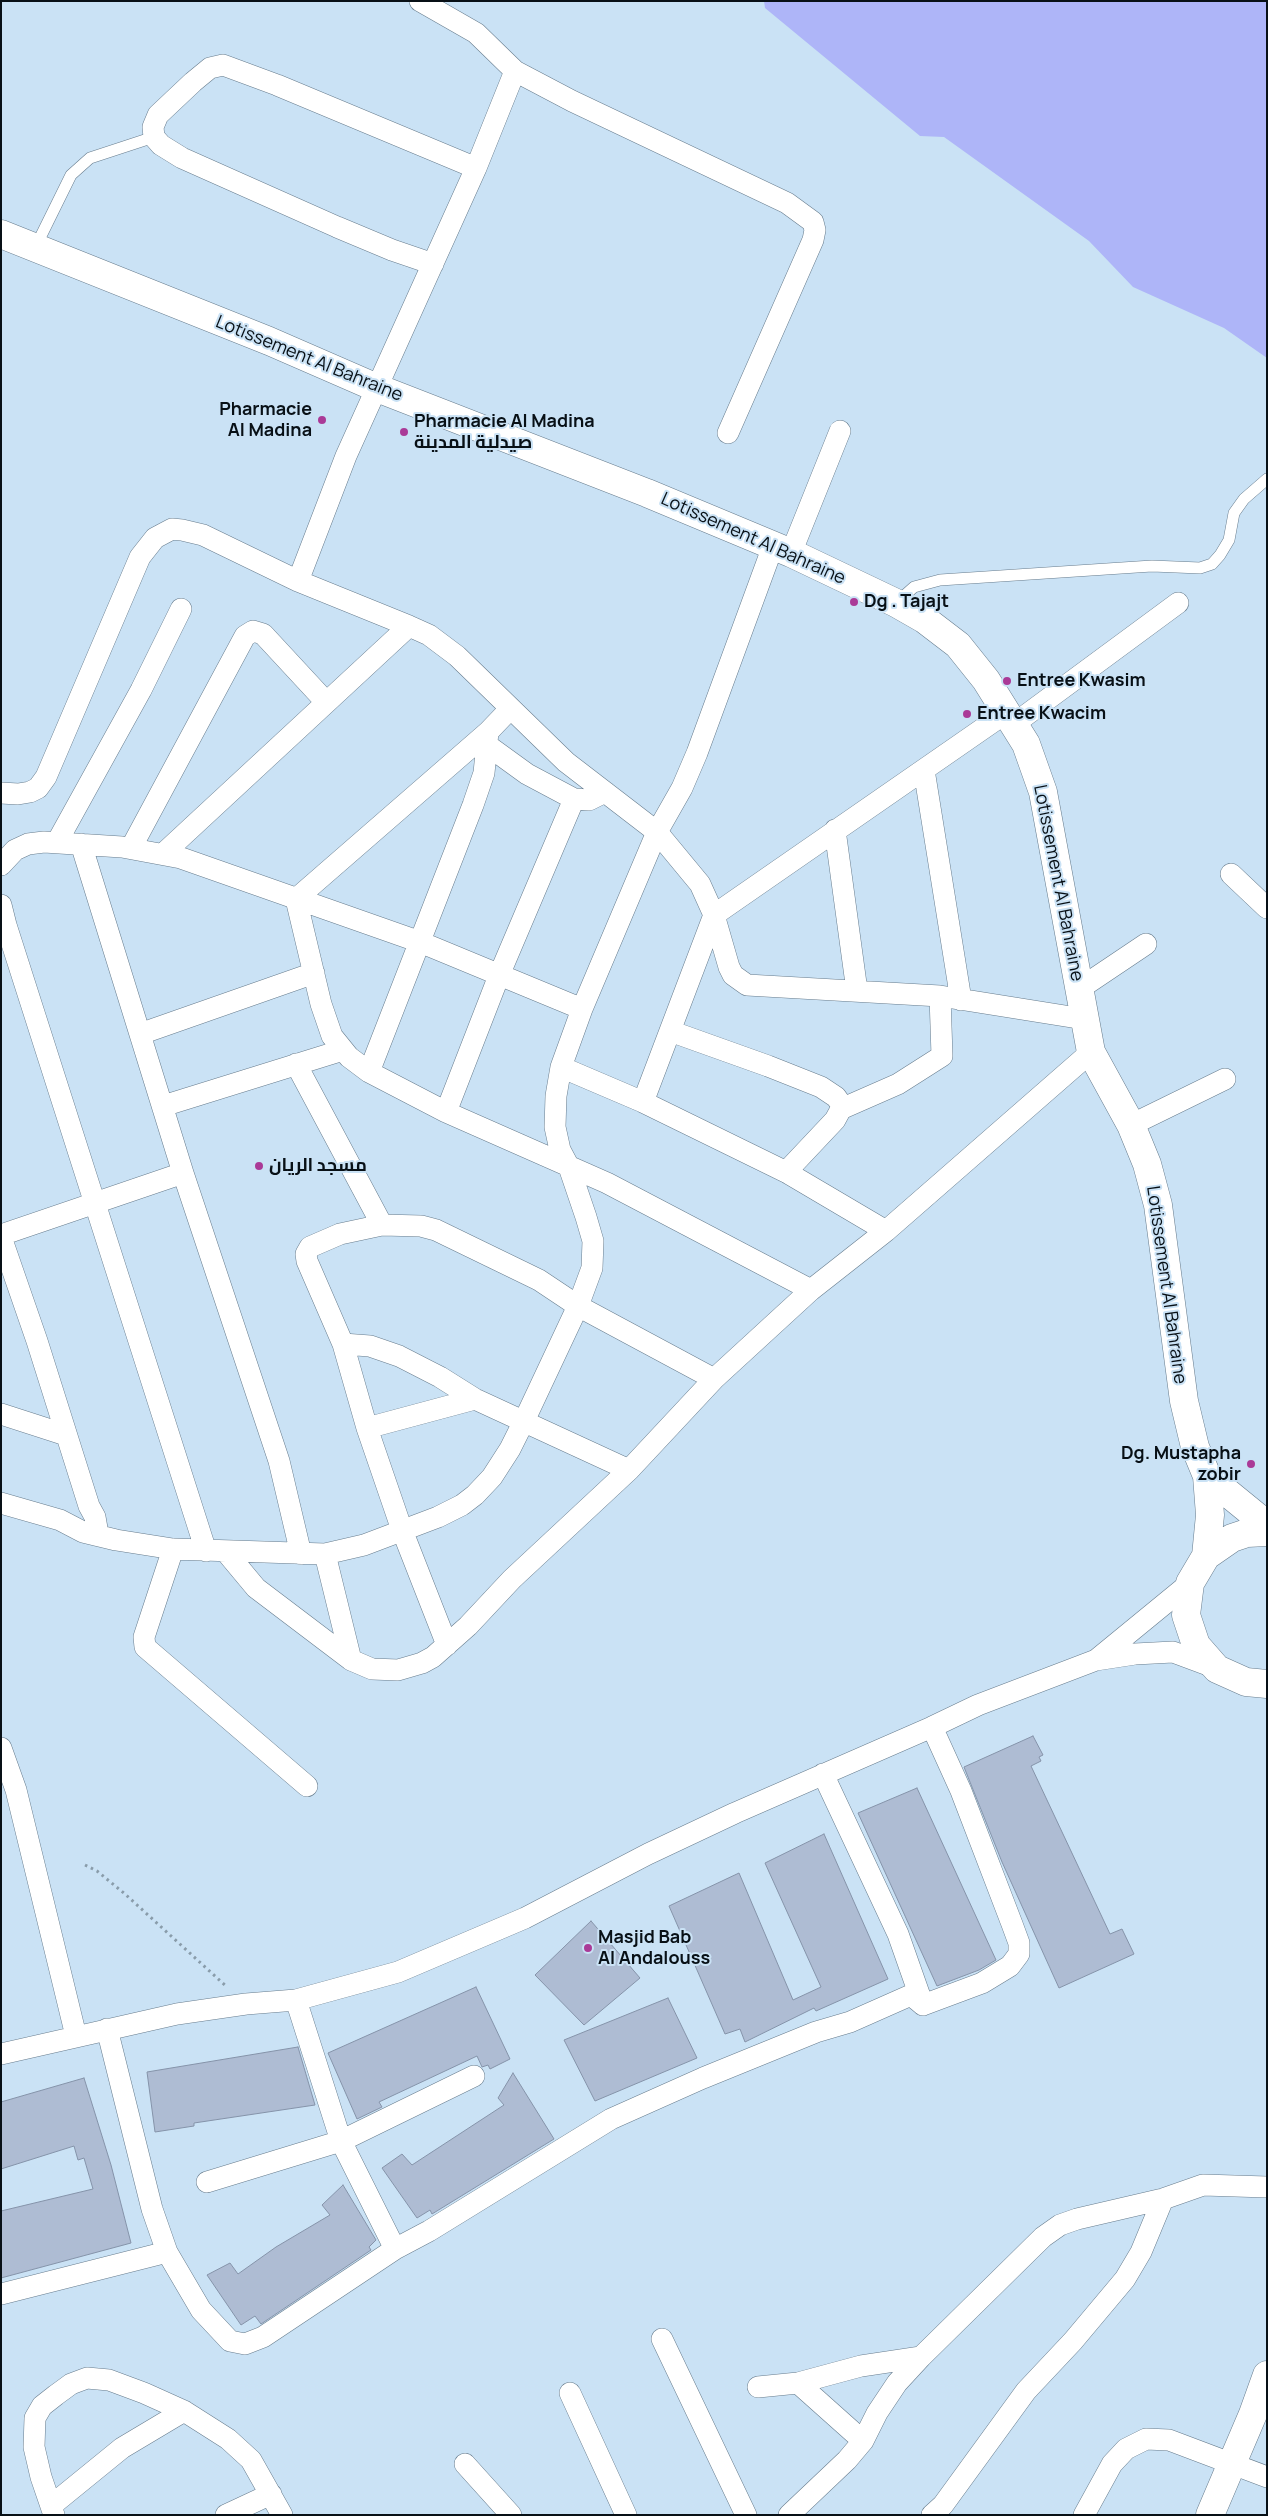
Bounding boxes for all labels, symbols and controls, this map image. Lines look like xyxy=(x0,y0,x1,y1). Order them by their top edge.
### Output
street label: Lotissement Al Bahraine xyxy=(212,312,406,406)
place label: Pharmacie Al Madina xyxy=(219,399,312,442)
place label: Pharmacie Al Madina صيدلية المدينة xyxy=(414,411,595,454)
marker: Pharmacie Al Madina xyxy=(316,414,328,426)
marker: Pharmacie Al Madina صيدلية المدينة xyxy=(398,426,410,438)
street label: Lotissement Al Bahraine xyxy=(657,489,849,589)
place label: Dg . Tajajt xyxy=(864,591,949,613)
marker: Dg . Tajajt xyxy=(848,596,860,608)
place label: Entree Kwasim xyxy=(1017,670,1146,692)
marker: Entree Kwasim xyxy=(1001,675,1013,687)
place label: Entree Kwacim xyxy=(977,703,1106,725)
marker: Entree Kwacim xyxy=(961,708,973,720)
street label: Lotissement Al Bahraine xyxy=(1028,783,1088,983)
place label: مسجد الريان xyxy=(269,1155,367,1177)
marker: مسجد الريان xyxy=(253,1160,265,1172)
street label: Lotissement Al Bahraine xyxy=(1141,1185,1191,1385)
place label: Dg. Mustapha zobir xyxy=(1121,1443,1241,1486)
marker: Dg. Mustapha zobir xyxy=(1245,1458,1257,1470)
place label: Masjid Bab Al Andalouss xyxy=(598,1927,710,1970)
marker: Masjid Bab Al Andalouss xyxy=(582,1942,594,1954)

